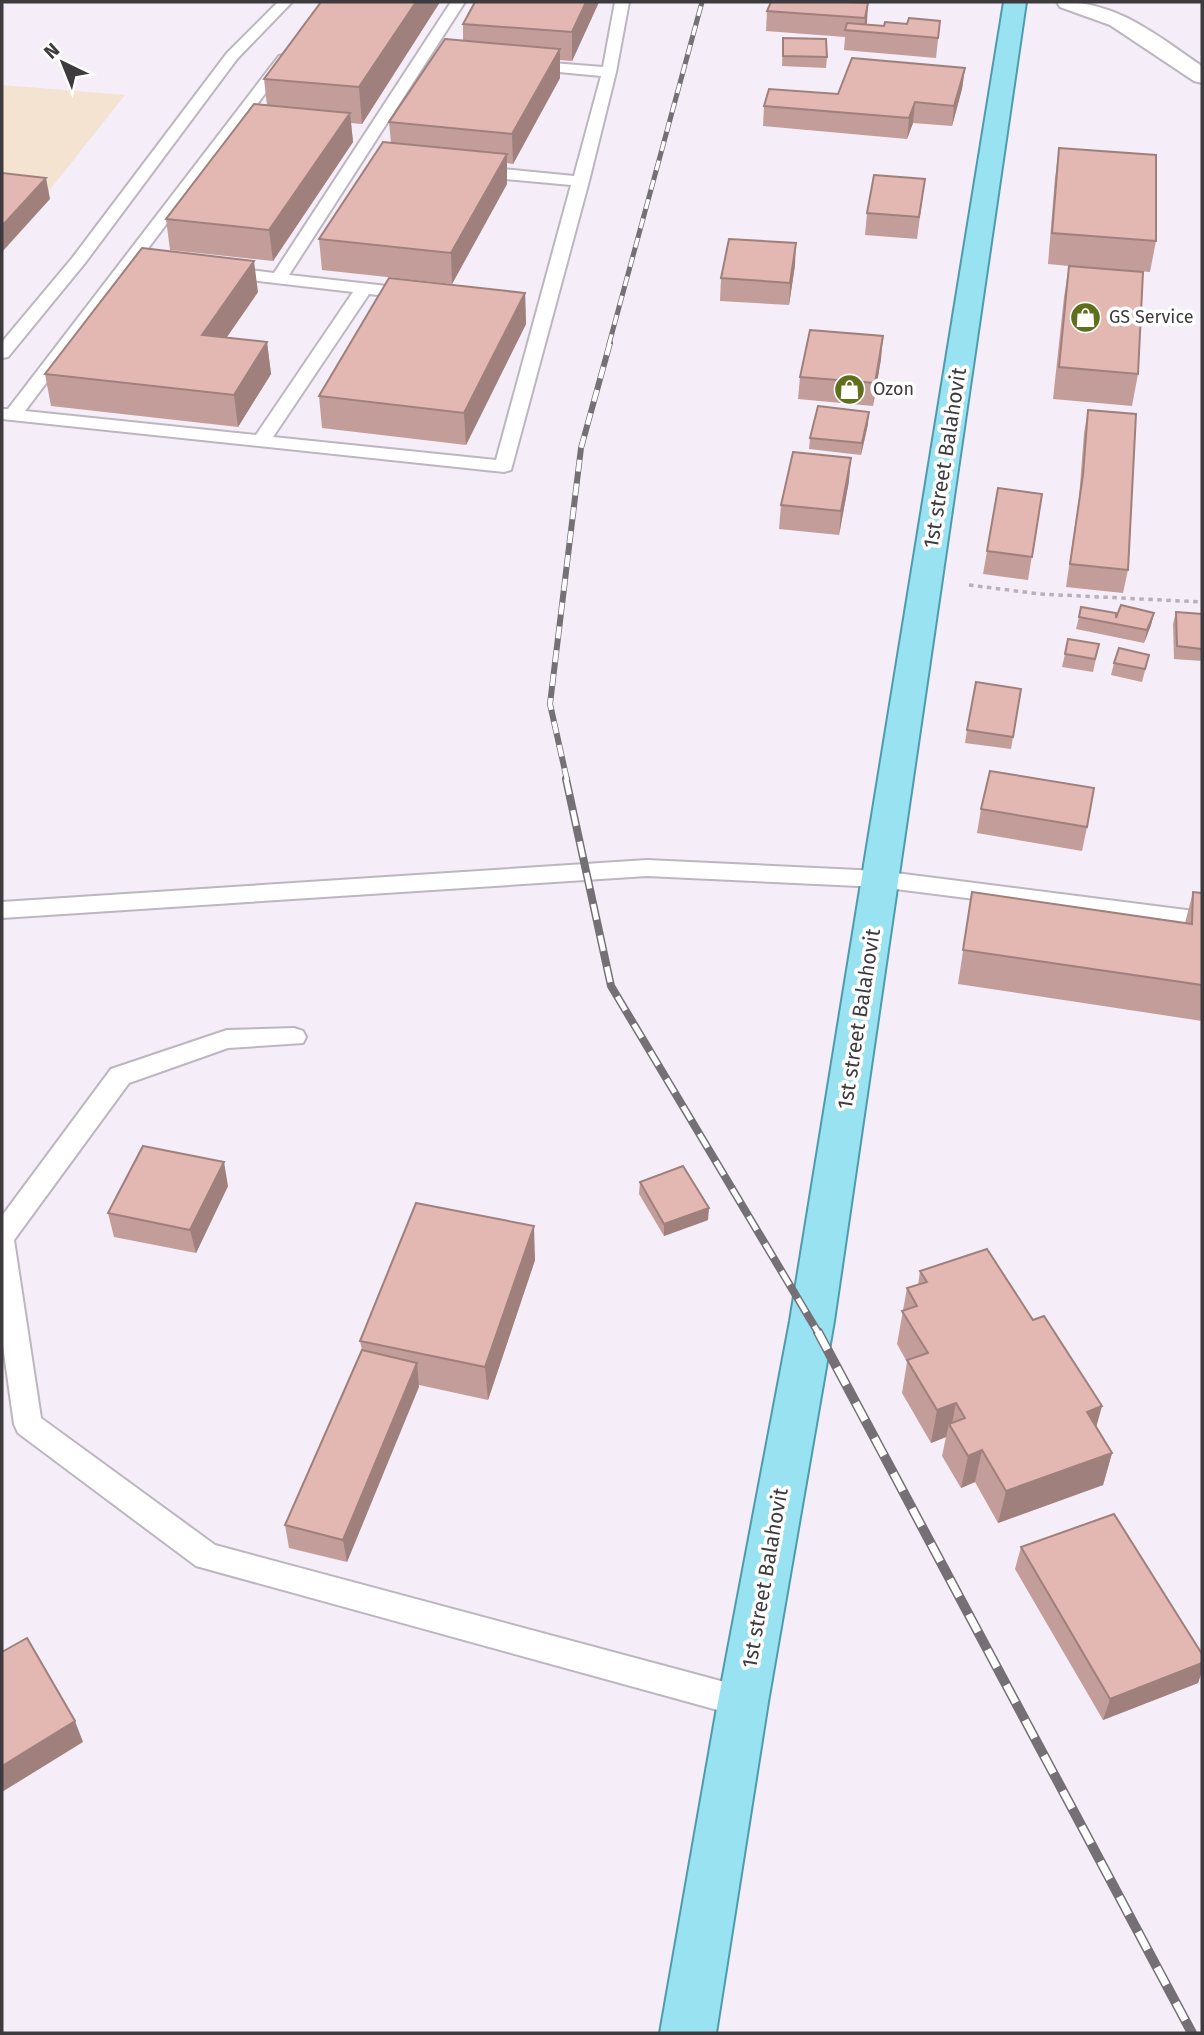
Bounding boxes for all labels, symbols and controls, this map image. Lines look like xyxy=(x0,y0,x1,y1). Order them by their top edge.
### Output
north arrow xyxy=(28,28,98,98)
text: N xyxy=(39,38,64,64)
shop icon: GS Service xyxy=(1069,300,1103,334)
place label: GS Service xyxy=(1109,306,1194,328)
street label: 1st street Balahovit xyxy=(918,365,972,550)
shop icon: Ozon xyxy=(833,372,867,406)
place label: Ozon xyxy=(873,378,914,400)
street label: 1st street Balahovit xyxy=(832,926,886,1111)
street label: 1st street Balahovit xyxy=(736,1485,794,1670)

